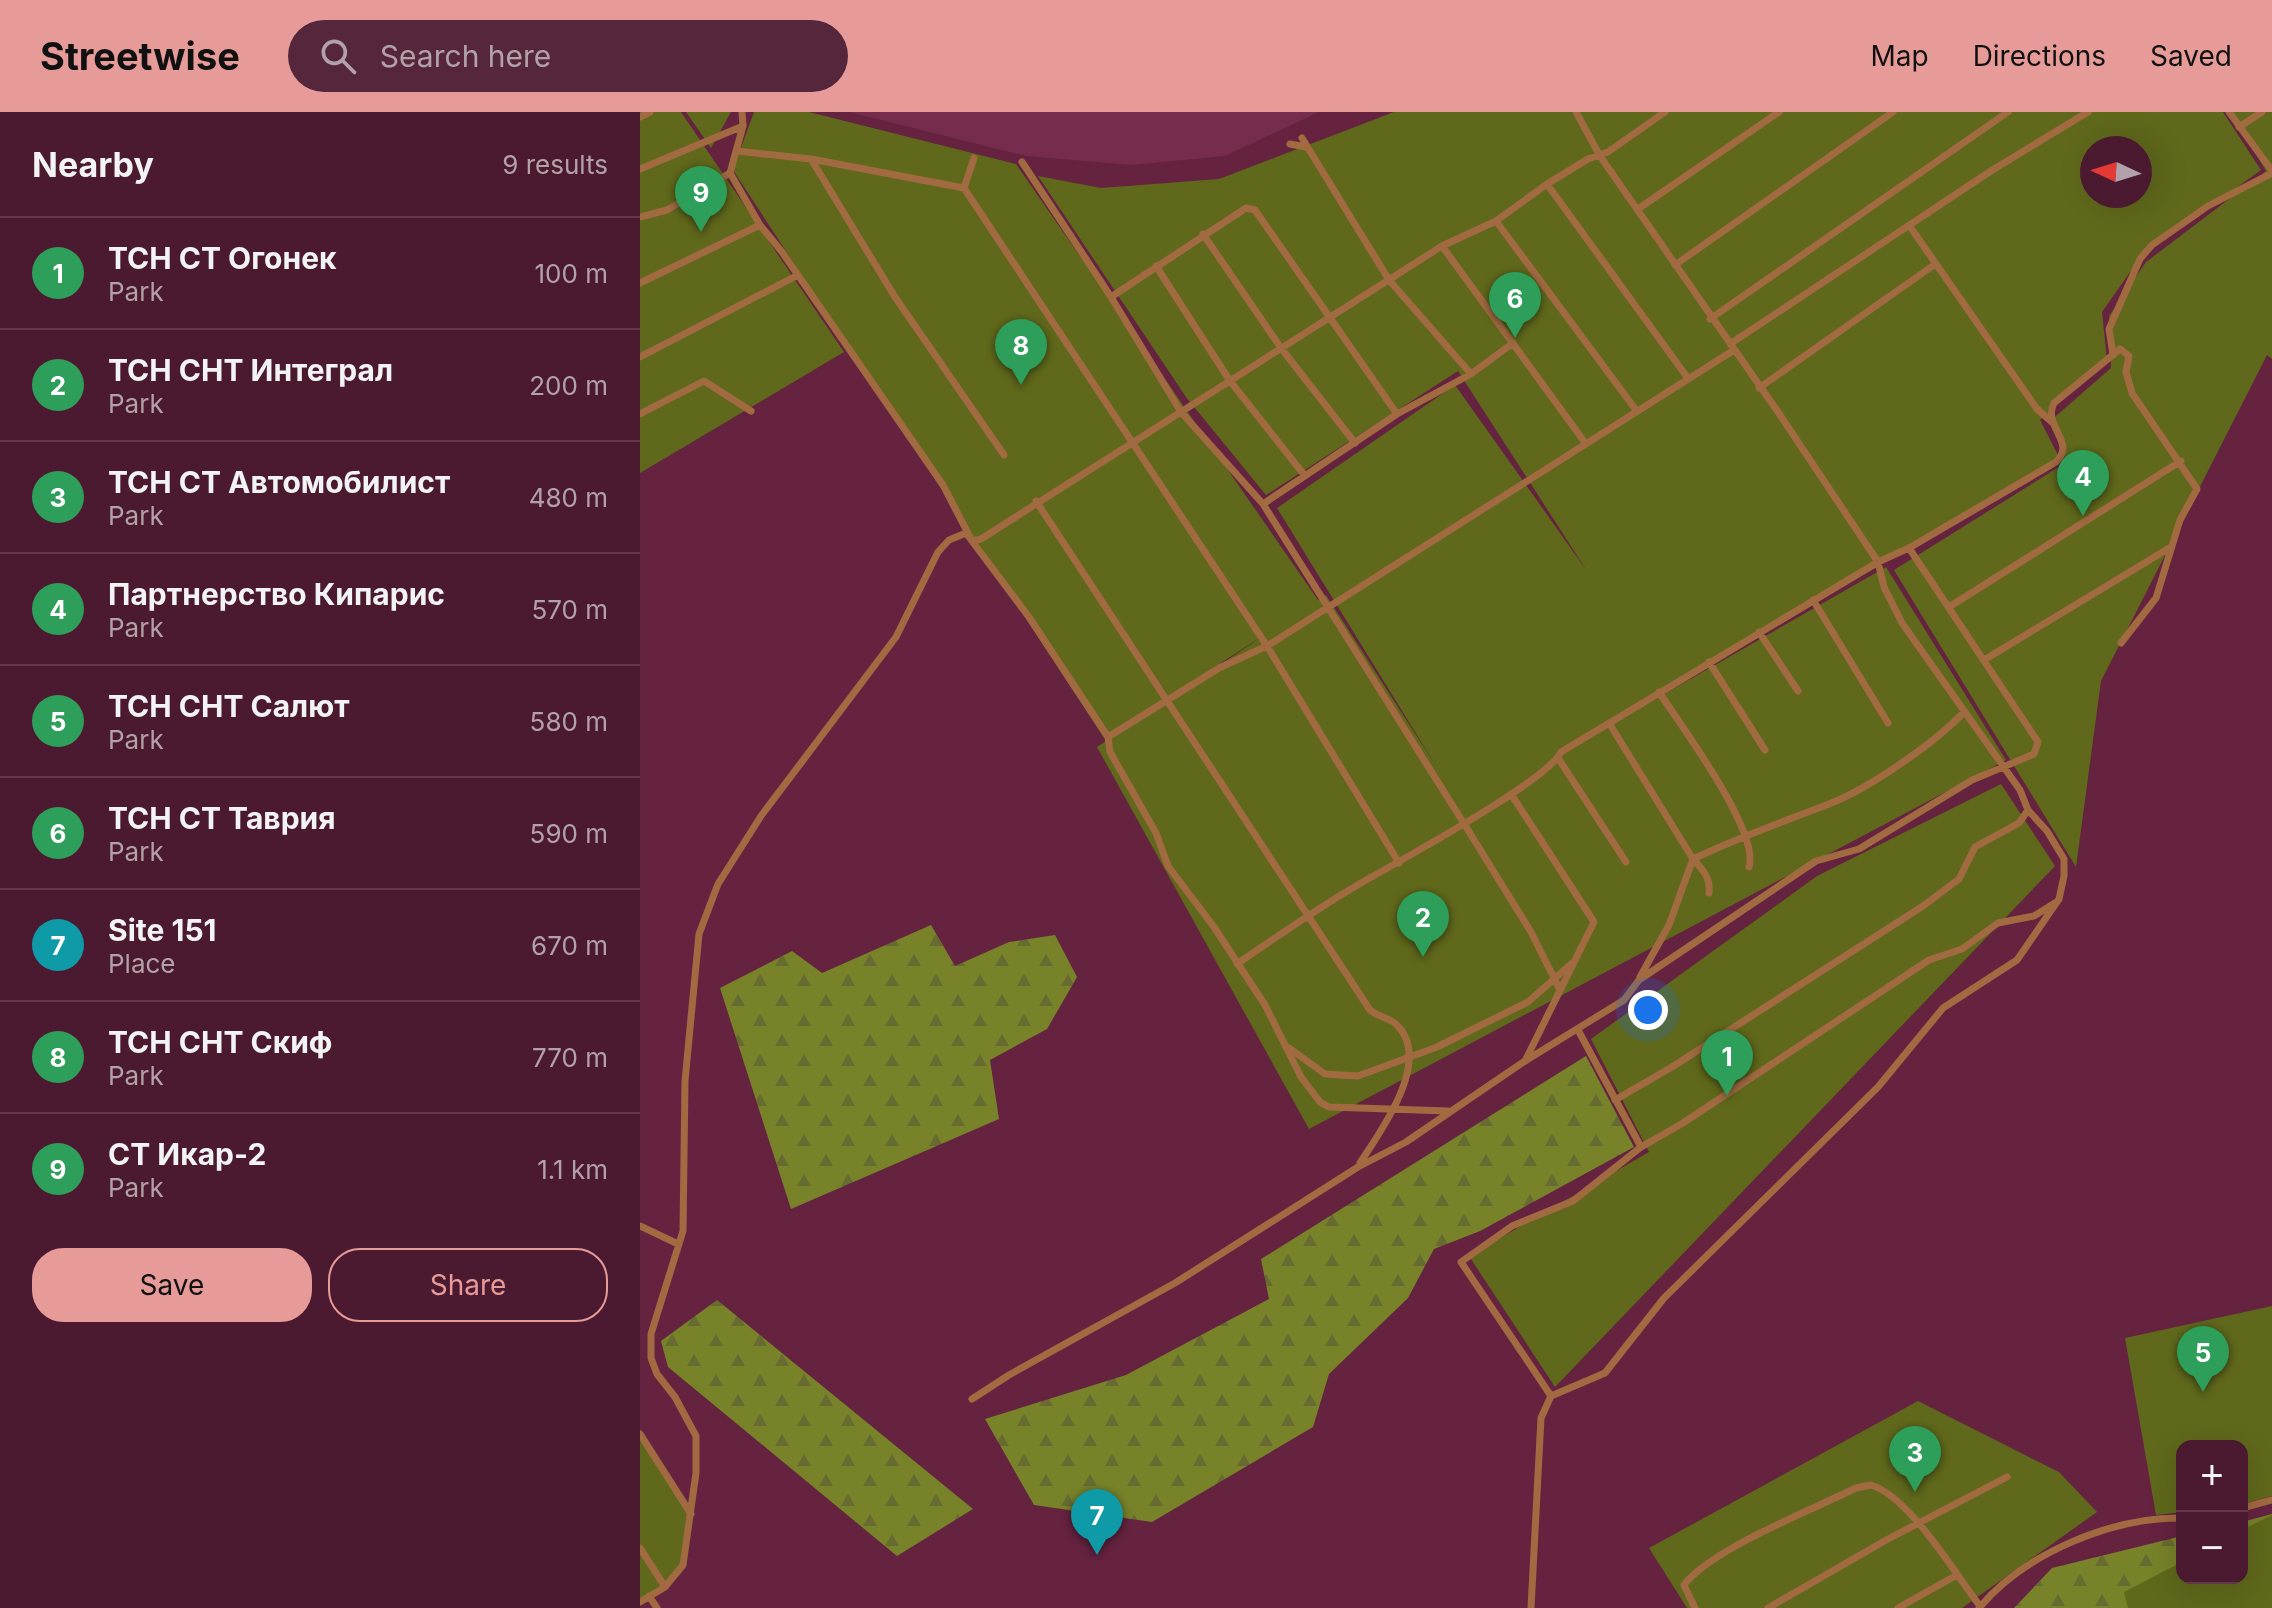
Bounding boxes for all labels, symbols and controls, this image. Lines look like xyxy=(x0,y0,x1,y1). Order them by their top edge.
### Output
search box xyxy=(288,20,848,92)
text: Streetwise xyxy=(40,33,240,79)
icon: search xyxy=(316,34,360,78)
text: Search here xyxy=(380,38,551,74)
text: Map xyxy=(1870,39,1929,73)
text: Directions xyxy=(1973,39,2106,73)
text: Saved xyxy=(2150,39,2232,73)
north arrow xyxy=(2080,136,2152,208)
text: Nearby xyxy=(32,144,154,185)
text: 9 results xyxy=(502,149,608,180)
pin: 9 xyxy=(675,166,727,232)
text: ТСН СТ Огонек xyxy=(108,240,337,276)
text: 1 xyxy=(52,258,64,289)
text: 100 m xyxy=(535,258,608,289)
pin: 6 xyxy=(1489,272,1541,338)
text: Park xyxy=(108,276,164,307)
pin: 8 xyxy=(995,319,1047,385)
text: ТСН СНТ Интеграл xyxy=(108,352,393,388)
text: 2 xyxy=(50,370,66,401)
text: 200 m xyxy=(529,370,608,401)
text: Park xyxy=(108,388,164,419)
pin: 4 xyxy=(2057,450,2109,516)
text: ТСН СТ Автомобилист xyxy=(108,464,450,500)
text: 3 xyxy=(50,482,66,513)
text: 480 m xyxy=(529,482,608,513)
text: Park xyxy=(108,500,164,531)
text: Партнерство Кипарис xyxy=(108,576,445,612)
text: 4 xyxy=(49,594,67,625)
text: 570 m xyxy=(531,594,608,625)
text: Park xyxy=(108,612,164,643)
text: ТСН СНТ Салют xyxy=(108,688,350,724)
text: 5 xyxy=(50,706,66,737)
text: 580 m xyxy=(530,706,608,737)
text: Park xyxy=(108,724,164,755)
text: ТСН СТ Таврия xyxy=(108,800,336,836)
text: 6 xyxy=(50,818,66,849)
text: 590 m xyxy=(530,818,608,849)
text: Park xyxy=(108,836,164,867)
pin: 2 xyxy=(1397,891,1449,957)
text: Site 151 xyxy=(108,912,217,948)
text: 7 xyxy=(50,930,66,961)
text: 670 m xyxy=(531,930,608,961)
text: Place xyxy=(108,948,176,979)
your location xyxy=(1628,990,1668,1030)
text: ТСН СНТ Скиф xyxy=(108,1024,333,1060)
pin: 1 xyxy=(1701,1030,1753,1096)
text: 8 xyxy=(50,1042,66,1073)
text: 770 m xyxy=(532,1042,608,1073)
text: Park xyxy=(108,1060,164,1091)
text: СТ Икар-2 xyxy=(108,1136,266,1172)
text: 9 xyxy=(50,1154,66,1185)
text: 1.1 km xyxy=(537,1154,608,1185)
text: Park xyxy=(108,1172,164,1203)
button: Save xyxy=(32,1248,312,1322)
button: Share xyxy=(328,1248,608,1322)
pin: 5 xyxy=(2177,1326,2229,1392)
pin: 3 xyxy=(1889,1426,1941,1492)
map controls xyxy=(2176,1440,2248,1584)
button: + xyxy=(2176,1440,2248,1512)
pin: 7 xyxy=(1071,1489,1123,1555)
button: − xyxy=(2176,1512,2248,1584)

